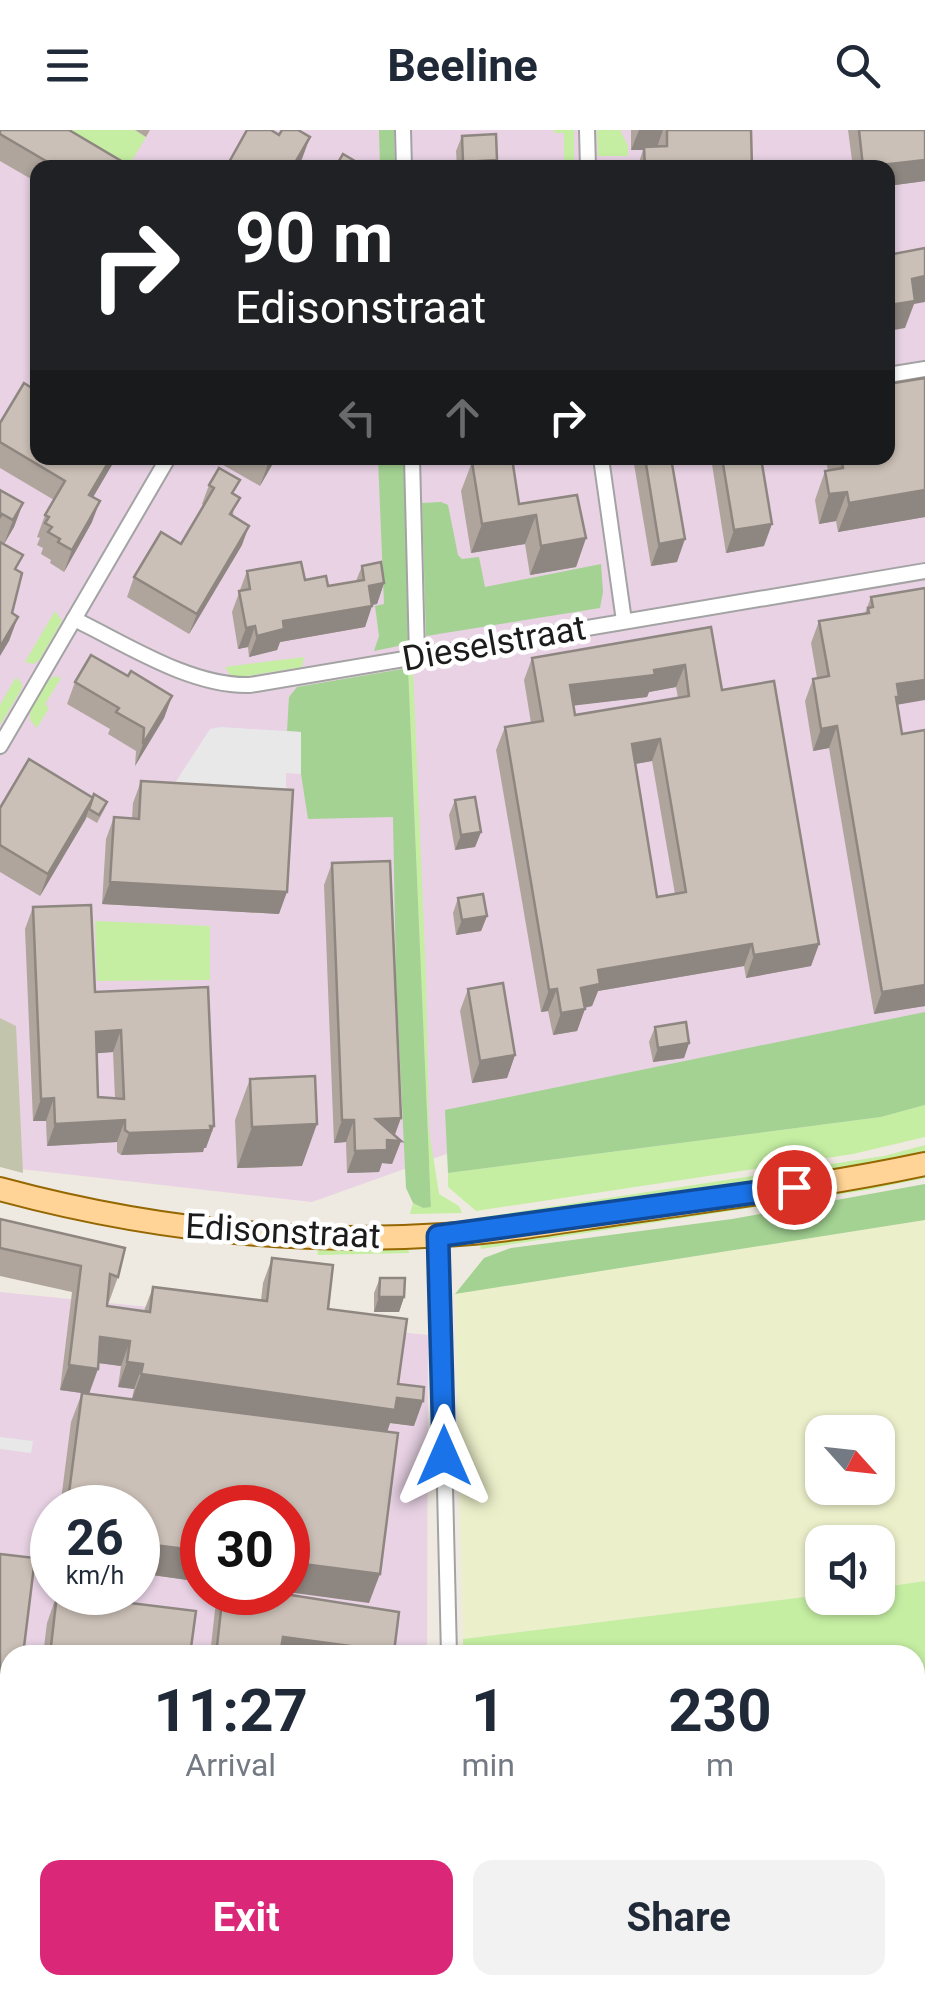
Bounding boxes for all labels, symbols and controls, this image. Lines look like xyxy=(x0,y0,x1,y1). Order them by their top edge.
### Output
icon: menu xyxy=(40,38,95,93)
icon: search xyxy=(830,38,885,93)
text: Beeline xyxy=(387,39,538,92)
text: 90 m xyxy=(235,197,393,279)
icon: right xyxy=(70,200,200,330)
text: Edisonstraat xyxy=(235,281,486,334)
icon: left xyxy=(330,390,385,445)
icon: ahead xyxy=(435,390,490,445)
icon: right xyxy=(540,390,595,445)
street label: Dieselstraat xyxy=(399,607,589,680)
pin xyxy=(752,1145,837,1230)
icon: arrive xyxy=(767,1160,822,1215)
street label: Edisonstraat xyxy=(184,1206,382,1257)
position arrow xyxy=(392,1404,496,1508)
north arrow xyxy=(805,1415,895,1505)
map controls xyxy=(805,1415,895,1615)
speed limit sign: 30 xyxy=(180,1485,310,1615)
text: 26 xyxy=(66,1509,124,1567)
button: sound xyxy=(805,1525,895,1615)
text: km/h xyxy=(66,1561,124,1590)
text: 11:27 xyxy=(153,1675,308,1746)
text: 1 xyxy=(471,1675,505,1746)
text: 230 xyxy=(668,1675,772,1746)
text: Arrival xyxy=(185,1746,276,1784)
text: min xyxy=(461,1746,515,1784)
text: m xyxy=(706,1746,734,1784)
button: Exit xyxy=(40,1860,453,1975)
button: Share xyxy=(473,1860,885,1975)

